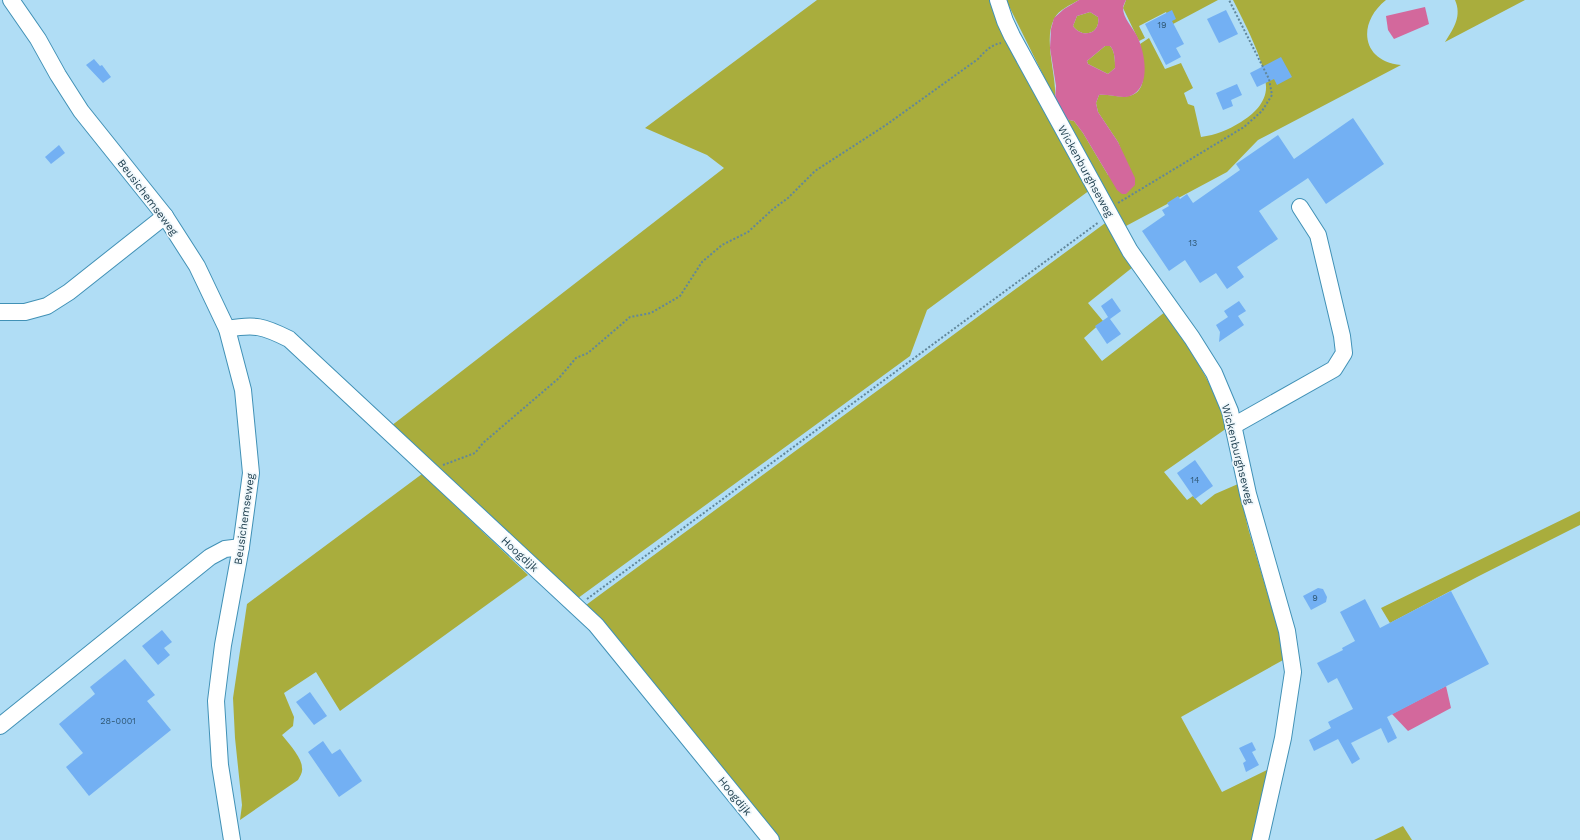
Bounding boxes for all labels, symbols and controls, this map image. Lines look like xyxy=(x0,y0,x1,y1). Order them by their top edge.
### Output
house number: 19 xyxy=(1157,20,1167,30)
street label: Wickenburghseweg xyxy=(1055,123,1116,219)
street label: Beusichemseweg xyxy=(115,157,181,238)
house number: 13 xyxy=(1189,238,1197,248)
street label: Wickenburghseweg xyxy=(1219,403,1256,506)
street label: Beusichemseweg xyxy=(232,472,257,566)
house number: 14 xyxy=(1190,475,1200,485)
street label: Hoogdijk xyxy=(498,534,541,575)
house number: 9 xyxy=(1312,593,1318,603)
house number: 28-0001 xyxy=(100,716,136,726)
street label: Hoogdijk xyxy=(715,774,754,818)

